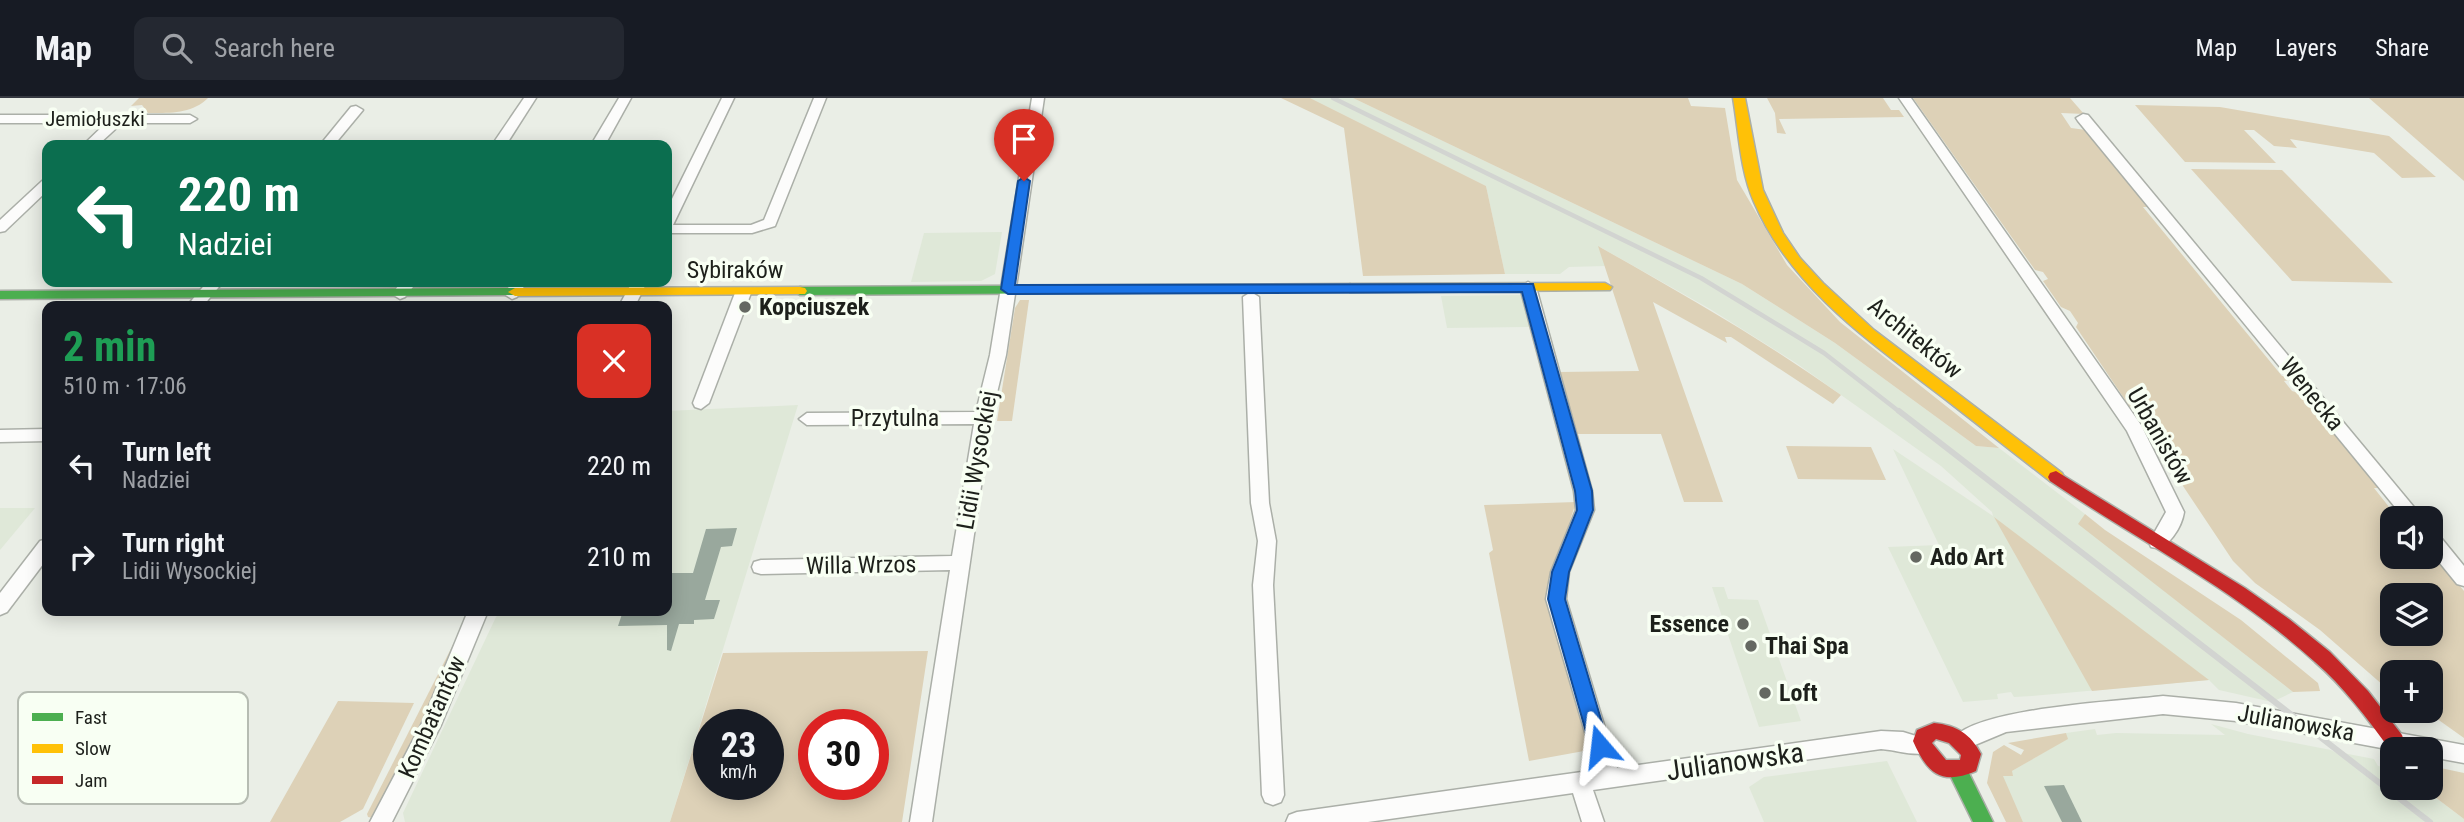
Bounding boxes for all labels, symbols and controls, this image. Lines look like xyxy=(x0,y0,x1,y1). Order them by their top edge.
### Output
search box xyxy=(134,17,624,80)
text: Map xyxy=(35,29,92,68)
icon: search xyxy=(158,29,196,67)
text: Search here xyxy=(214,33,335,63)
text: Map xyxy=(2196,34,2237,62)
text: Layers xyxy=(2275,34,2337,62)
text: Share xyxy=(2375,34,2429,62)
street label: Jemiołuszki xyxy=(45,107,145,131)
pin xyxy=(994,109,1054,181)
icon: arrive xyxy=(1005,120,1043,158)
text: 220 m xyxy=(178,166,300,223)
icon: left xyxy=(63,168,154,259)
text: Nadziei xyxy=(178,225,273,263)
street label: Sybiraków xyxy=(687,256,783,284)
street label: Architektów xyxy=(1862,292,1968,384)
place label: Kopciuszek xyxy=(759,293,870,321)
marker: Kopciuszek xyxy=(737,299,753,315)
text: 2 min xyxy=(63,322,156,371)
button: close xyxy=(577,324,651,398)
street label: Wenecka xyxy=(2274,352,2350,436)
text: 510 m · 17:06 xyxy=(63,373,187,400)
street label: Urbanistów xyxy=(2121,383,2199,489)
street label: Lidii Wysockiej xyxy=(951,388,1003,532)
street label: Przytulna xyxy=(851,404,939,432)
text: Turn left xyxy=(122,437,211,467)
icon: left xyxy=(63,447,101,485)
text: 220 m xyxy=(587,451,651,481)
text: Nadziei xyxy=(122,467,190,494)
map controls xyxy=(2380,506,2443,800)
button: sound xyxy=(2380,506,2443,569)
text: Turn right xyxy=(122,528,224,558)
icon: right xyxy=(63,538,101,576)
text: 210 m xyxy=(587,542,651,572)
place label: Ado Art xyxy=(1930,543,2004,571)
marker: Ado Art xyxy=(1908,549,1924,565)
street label: Willa Wrzos xyxy=(806,550,916,580)
text: Lidii Wysockiej xyxy=(122,558,257,585)
button: layers xyxy=(2380,583,2443,646)
place label: Essence xyxy=(1650,610,1729,638)
marker: Essence xyxy=(1735,616,1751,632)
place label: Thai Spa xyxy=(1765,632,1849,660)
marker: Thai Spa xyxy=(1743,638,1759,654)
street label: Kombatantów xyxy=(393,651,471,783)
button: + xyxy=(2380,660,2443,723)
place label: Loft xyxy=(1779,679,1818,707)
marker: Loft xyxy=(1757,685,1773,701)
legend xyxy=(18,692,248,804)
street label: Julianowska xyxy=(2235,699,2357,747)
text: Fast xyxy=(75,706,107,729)
speed limit sign: 30 xyxy=(798,709,889,800)
position arrow xyxy=(1563,709,1637,783)
text: 23 xyxy=(721,725,756,766)
street label: Julianowska xyxy=(1664,736,1806,787)
text: Slow xyxy=(75,737,111,760)
button: − xyxy=(2380,737,2443,800)
text: km/h xyxy=(720,761,757,782)
text: Jam xyxy=(75,769,108,792)

